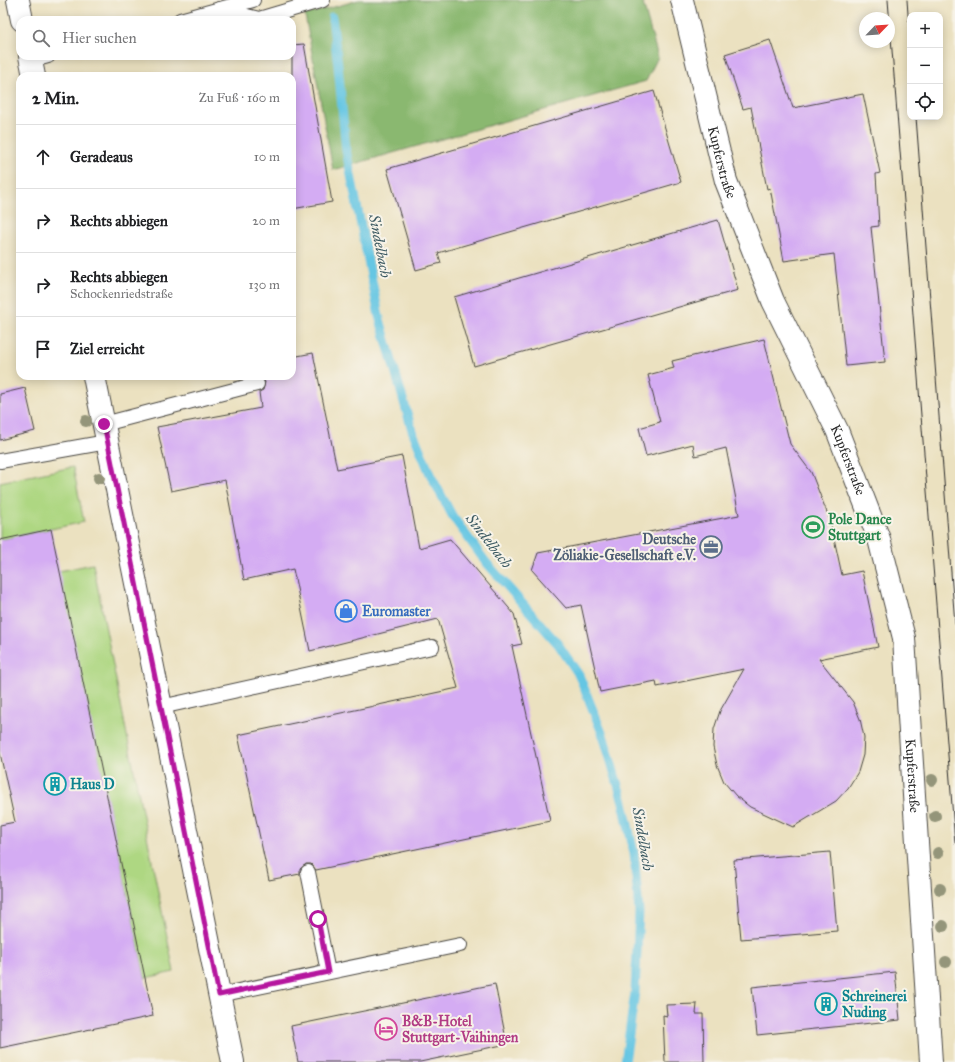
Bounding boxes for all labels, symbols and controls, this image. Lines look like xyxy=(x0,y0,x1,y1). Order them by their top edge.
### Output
north arrow xyxy=(859,12,895,48)
map controls xyxy=(907,12,943,120)
button: + xyxy=(907,12,943,48)
search box xyxy=(16,16,296,60)
icon: search xyxy=(30,27,52,49)
text: Hier suchen xyxy=(62,29,137,47)
button: − xyxy=(907,48,943,84)
button: locate xyxy=(907,84,943,120)
text: 2 Min. xyxy=(32,88,79,109)
text: Zu Fuß · 160 m xyxy=(199,90,280,106)
street label: Kupferstraße xyxy=(704,124,740,201)
icon: ahead xyxy=(32,146,54,168)
text: Geradeaus xyxy=(70,148,133,166)
text: 10 m xyxy=(254,149,280,165)
icon: right xyxy=(32,210,54,232)
text: Rechts abbiegen xyxy=(70,212,168,230)
water label: Sindelbach xyxy=(365,212,395,280)
text: 20 m xyxy=(252,213,280,229)
text: Rechts abbiegen xyxy=(70,268,168,286)
icon: right xyxy=(32,274,54,296)
text: 130 m xyxy=(248,277,280,293)
text: Schockenriedstraße xyxy=(70,286,173,302)
icon: arrive xyxy=(32,338,54,360)
text: Ziel erreicht xyxy=(70,340,145,358)
route end xyxy=(95,415,113,433)
street label: Kupferstraße xyxy=(827,422,870,498)
water label: Sindelbach xyxy=(462,509,516,572)
place label: Pole Dance Stuttgart xyxy=(828,511,892,545)
sports icon: Pole Dance Stuttgart xyxy=(800,514,826,540)
place label: Deutsche Zöliakie-Gesellschaft e.V. xyxy=(553,531,696,564)
office icon: Deutsche Zöliakie-Gesellschaft e.V. xyxy=(698,534,724,560)
shop icon: Euromaster xyxy=(333,598,359,624)
place label: Euromaster xyxy=(362,603,431,620)
street label: Kupferstraße xyxy=(902,738,924,813)
building icon: Haus D xyxy=(42,771,68,797)
place label: Haus D xyxy=(70,776,115,793)
water label: Sindelbach xyxy=(628,805,658,873)
route start xyxy=(309,910,327,928)
place label: Schreinerei Nuding xyxy=(842,988,907,1022)
building icon: Schreinerei Nuding xyxy=(813,991,839,1017)
place label: B&B-Hotel Stuttgart-Vaihingen xyxy=(402,1013,519,1047)
hotel icon: B&B-Hotel Stuttgart-Vaihingen xyxy=(373,1016,399,1042)

